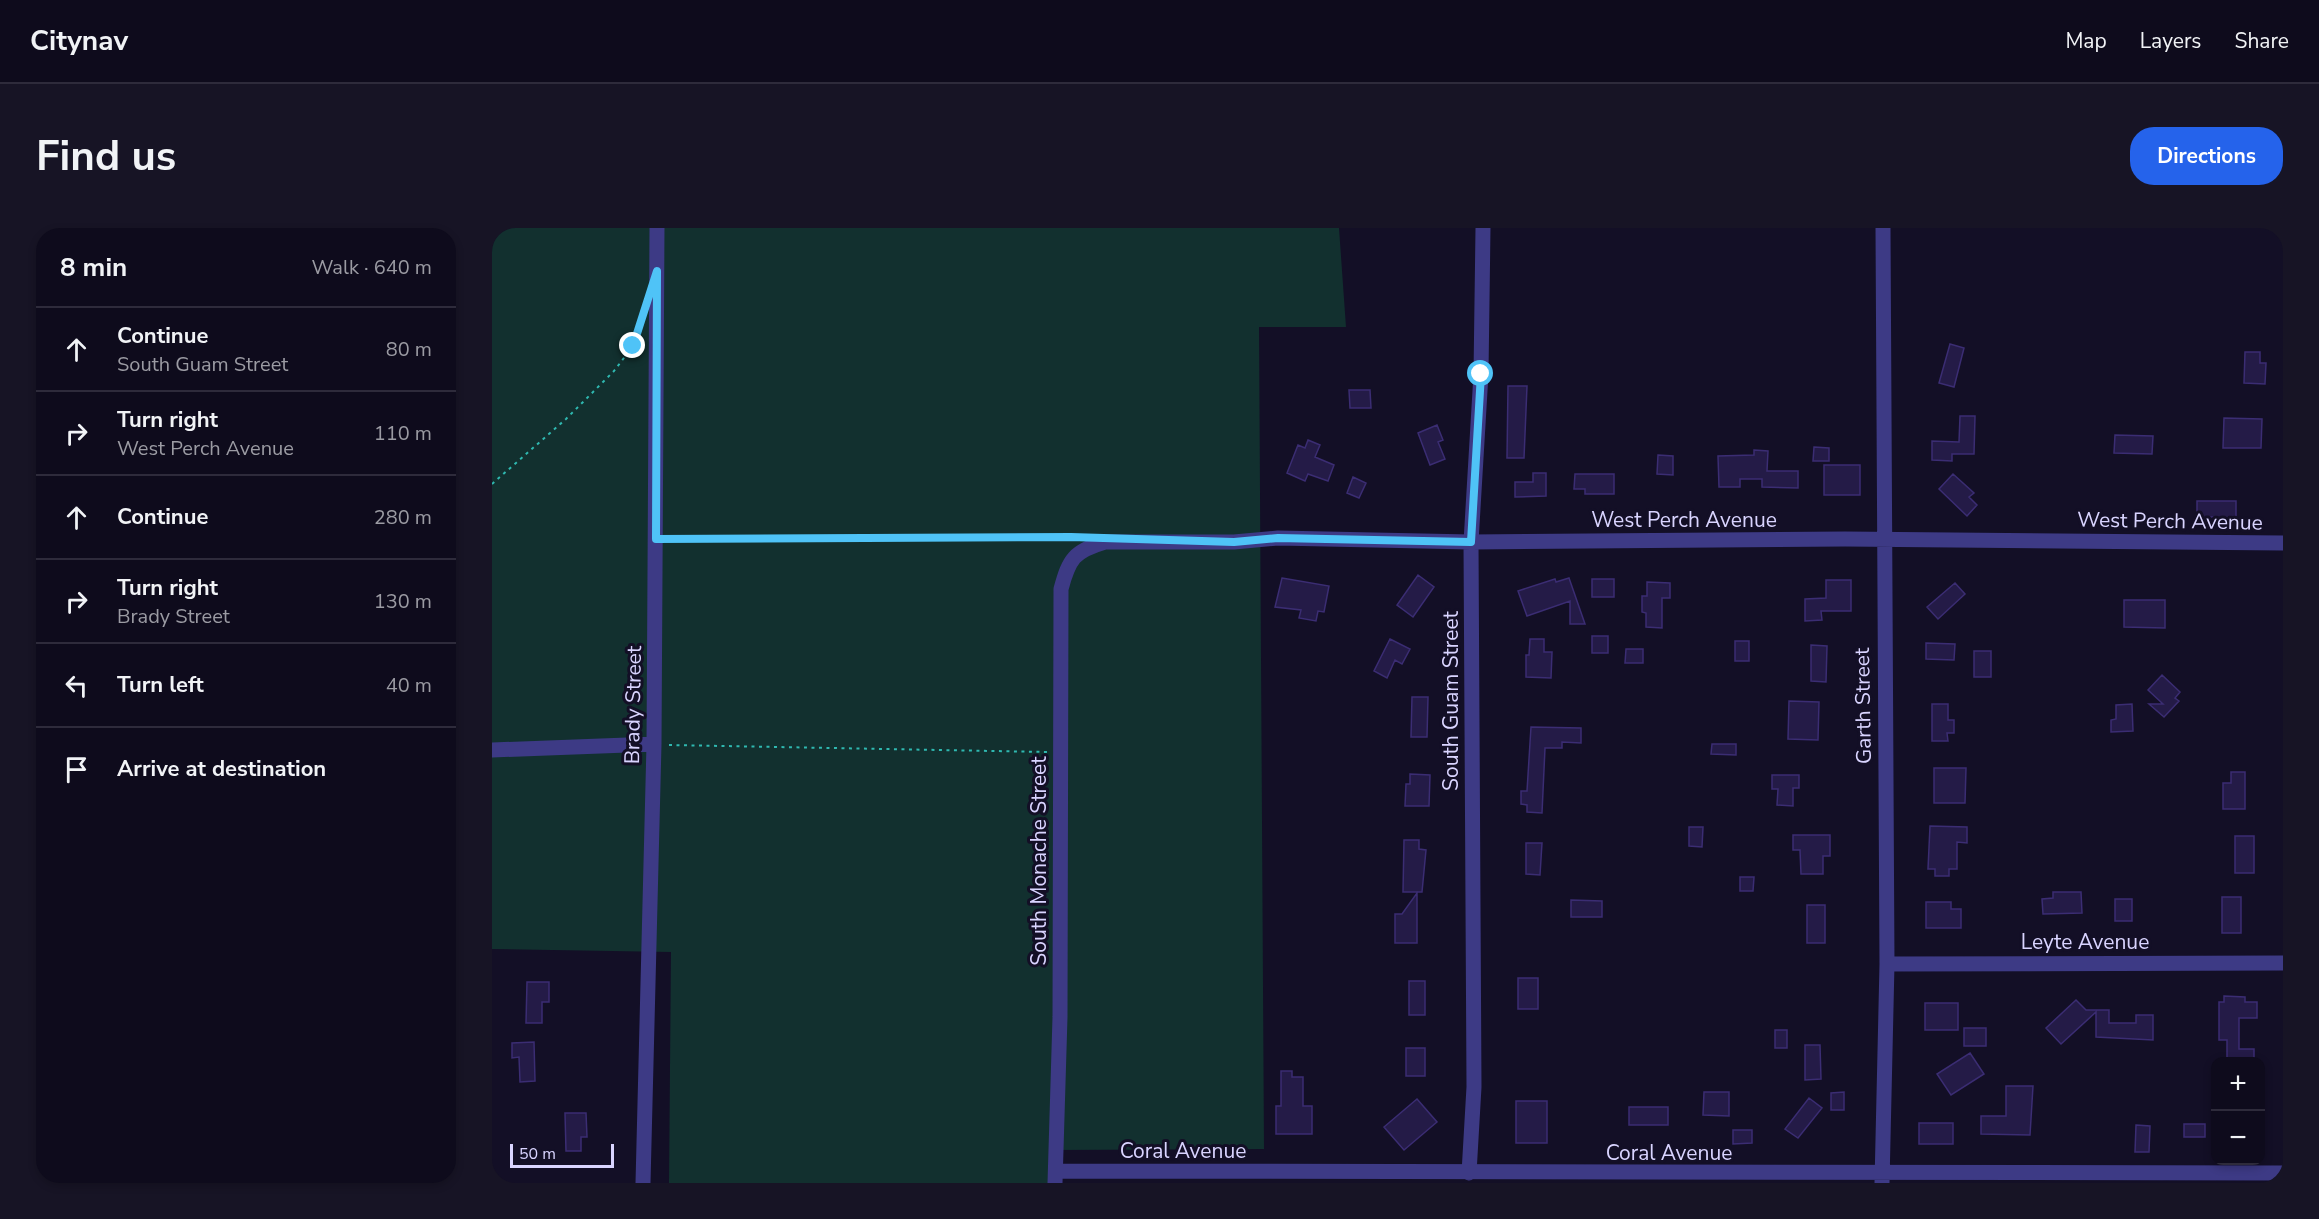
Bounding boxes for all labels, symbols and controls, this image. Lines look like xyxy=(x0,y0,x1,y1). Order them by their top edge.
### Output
text: Citynav xyxy=(30,22,128,60)
text: Map xyxy=(2065,27,2107,55)
text: Layers xyxy=(2140,27,2201,55)
text: Share xyxy=(2234,27,2289,55)
button: Directions xyxy=(2130,127,2283,185)
text: Find us xyxy=(36,128,176,185)
text: 8 min xyxy=(60,250,127,285)
text: Walk · 640 m xyxy=(312,254,432,281)
text: Continue xyxy=(117,321,208,351)
route end xyxy=(619,332,645,358)
icon: ahead xyxy=(60,333,93,366)
text: 80 m xyxy=(386,336,432,363)
text: South Guam Street xyxy=(117,351,288,378)
route start xyxy=(1467,360,1493,386)
text: Turn right xyxy=(117,405,218,435)
icon: right xyxy=(60,417,93,450)
text: 110 m xyxy=(374,420,432,447)
text: West Perch Avenue xyxy=(117,435,294,462)
icon: ahead xyxy=(60,501,93,534)
text: Continue xyxy=(117,502,208,532)
text: 280 m xyxy=(374,504,432,531)
street label: West Perch Avenue xyxy=(2077,505,2263,537)
street label: West Perch Avenue xyxy=(1591,506,1777,534)
text: Turn right xyxy=(117,573,218,603)
icon: right xyxy=(60,585,93,618)
text: 130 m xyxy=(374,588,432,615)
text: Brady Street xyxy=(117,603,230,630)
street label: South Guam Street xyxy=(1437,610,1465,791)
street label: Brady Street xyxy=(618,645,648,764)
street label: Garth Street xyxy=(1848,647,1878,764)
icon: left xyxy=(60,669,93,702)
text: Turn left xyxy=(117,670,204,700)
text: 40 m xyxy=(386,672,432,699)
icon: arrive xyxy=(60,753,93,786)
text: Arrive at destination xyxy=(117,754,326,784)
street label: South Monache Street xyxy=(1025,756,1053,966)
street label: Leyte Avenue xyxy=(2021,928,2149,956)
map controls xyxy=(2211,1057,2265,1165)
button: + xyxy=(2211,1057,2265,1111)
button: − xyxy=(2211,1111,2265,1165)
street label: Coral Avenue xyxy=(1120,1137,1246,1165)
street label: Coral Avenue xyxy=(1606,1139,1732,1167)
scale bar xyxy=(510,1141,614,1168)
text: 50 m xyxy=(519,1143,556,1165)

